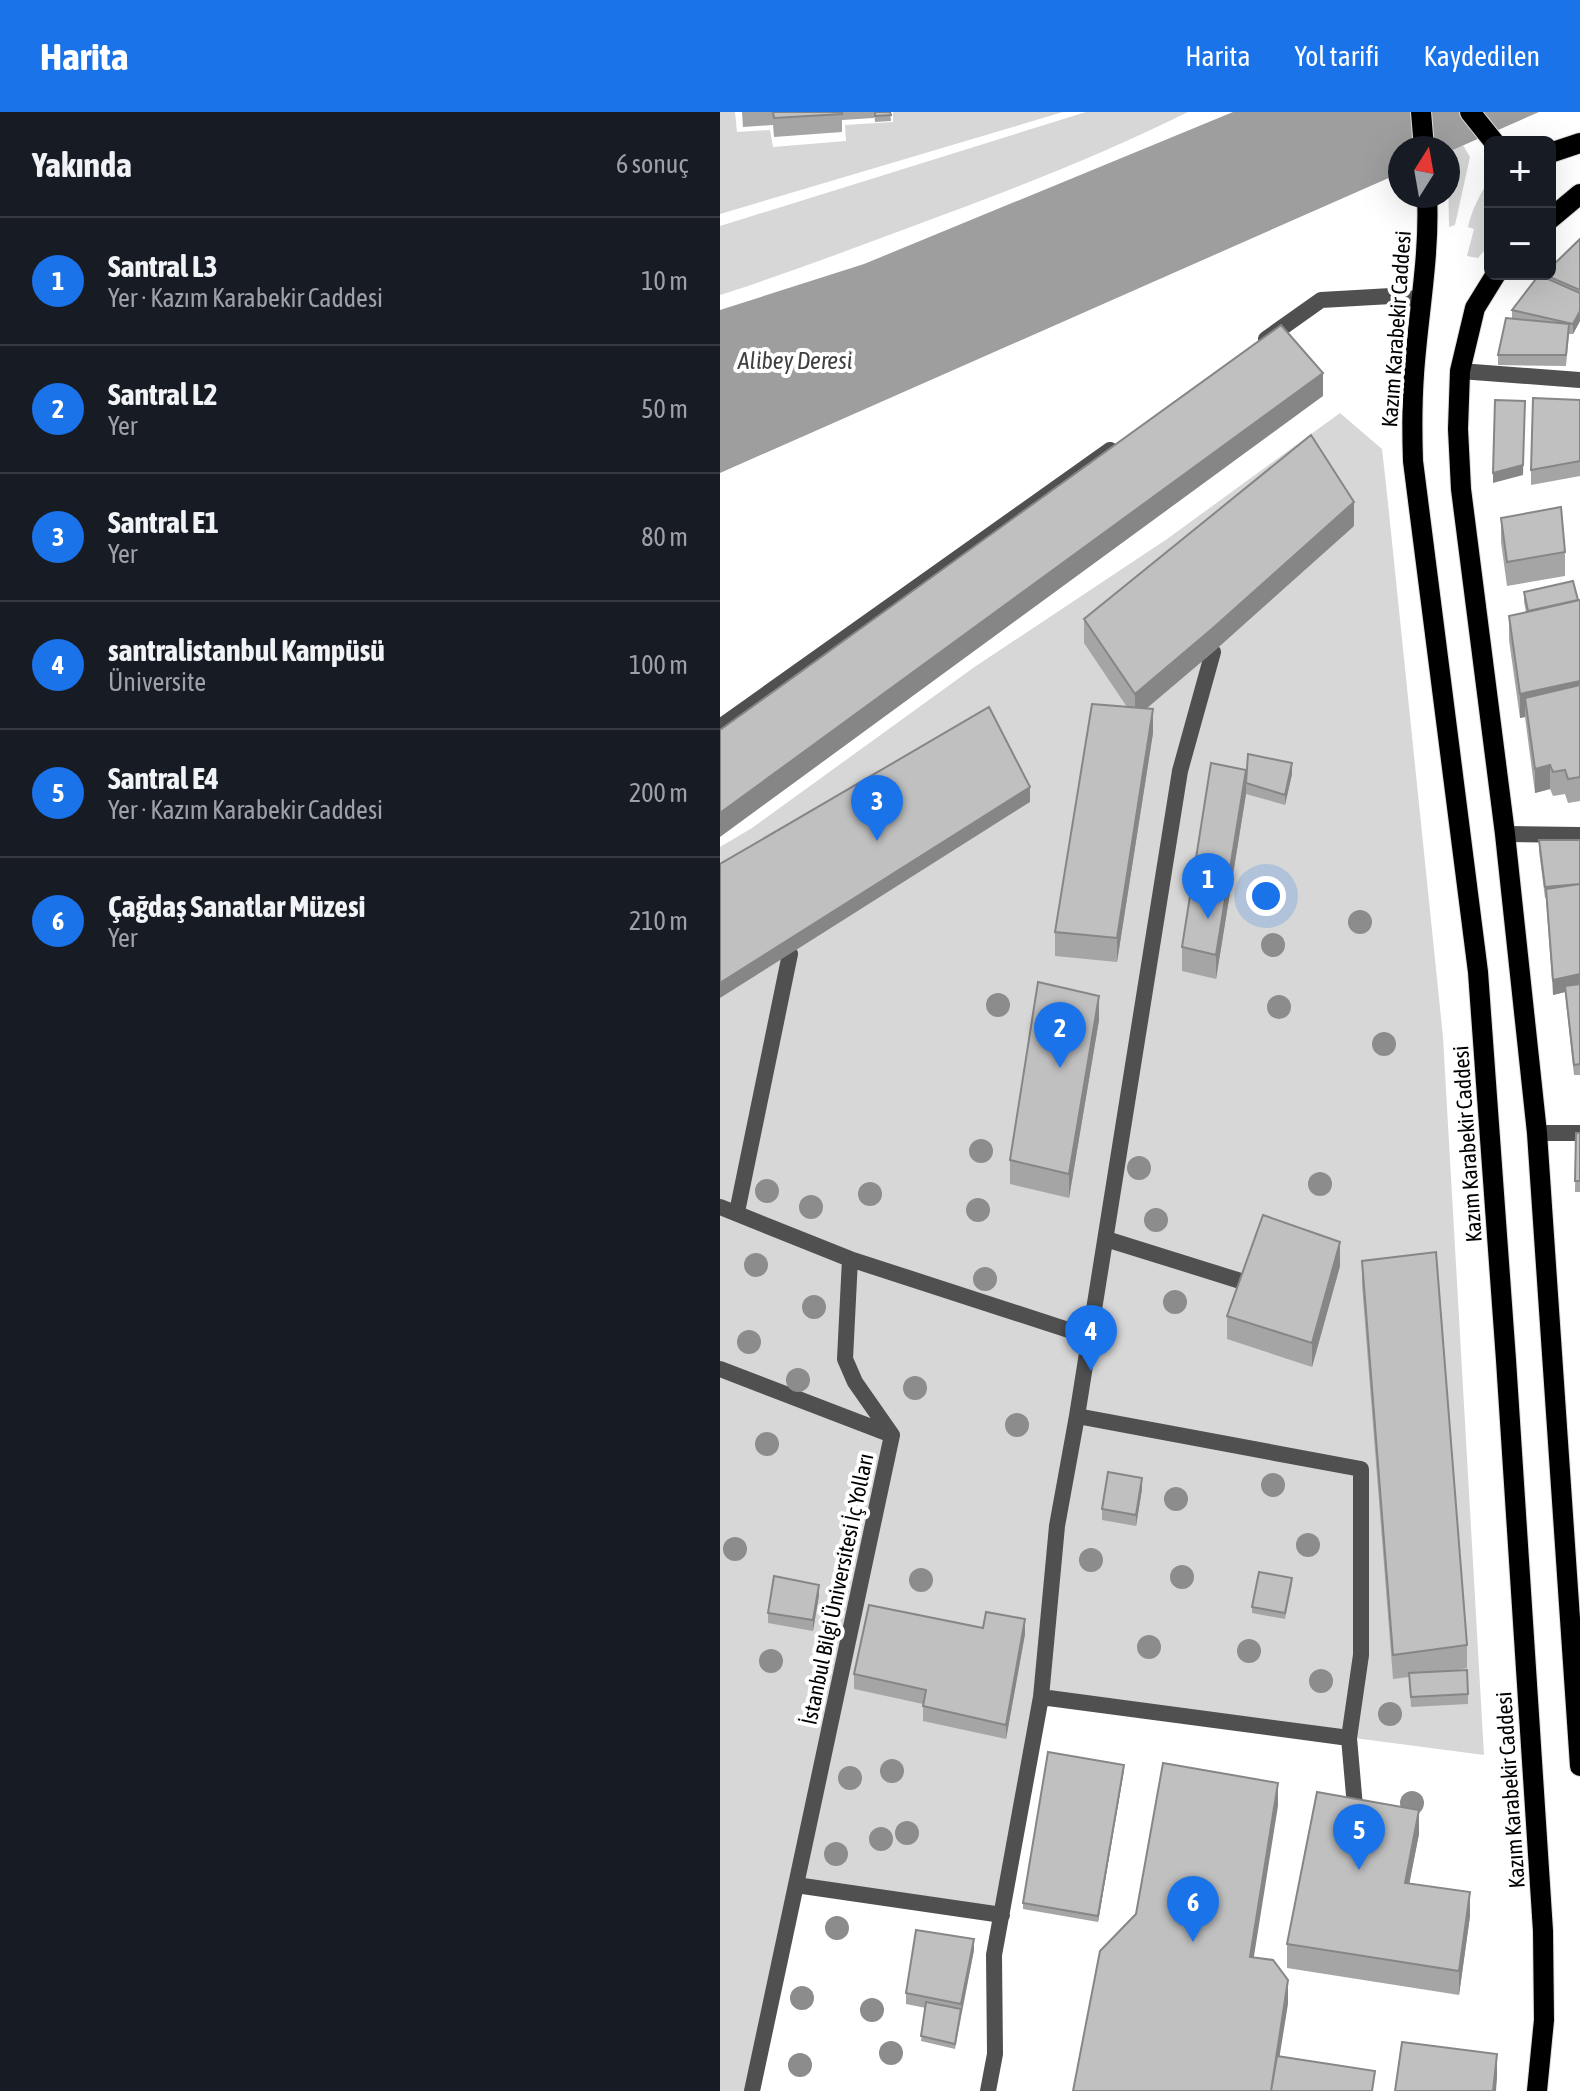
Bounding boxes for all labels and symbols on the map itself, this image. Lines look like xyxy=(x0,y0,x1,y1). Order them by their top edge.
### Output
north arrow xyxy=(1388,136,1460,208)
street label: Kazım Karabekir Caddesi xyxy=(1376,230,1416,428)
water label: Alibey Deresi xyxy=(737,347,852,374)
pin: 3 xyxy=(851,775,903,841)
pin: 1 xyxy=(1182,853,1234,919)
your location xyxy=(1246,876,1286,916)
pin: 2 xyxy=(1034,1002,1086,1068)
street label: Kazım Karabekir Caddesi xyxy=(1447,1045,1487,1243)
pin: 4 xyxy=(1065,1305,1117,1371)
street label: İstanbul Bilgi Üniversitesi İç Yolları xyxy=(796,1451,878,1727)
street label: Kazım Karabekir Caddesi xyxy=(1490,1691,1530,1889)
pin: 5 xyxy=(1333,1804,1385,1870)
pin: 6 xyxy=(1167,1876,1219,1942)

